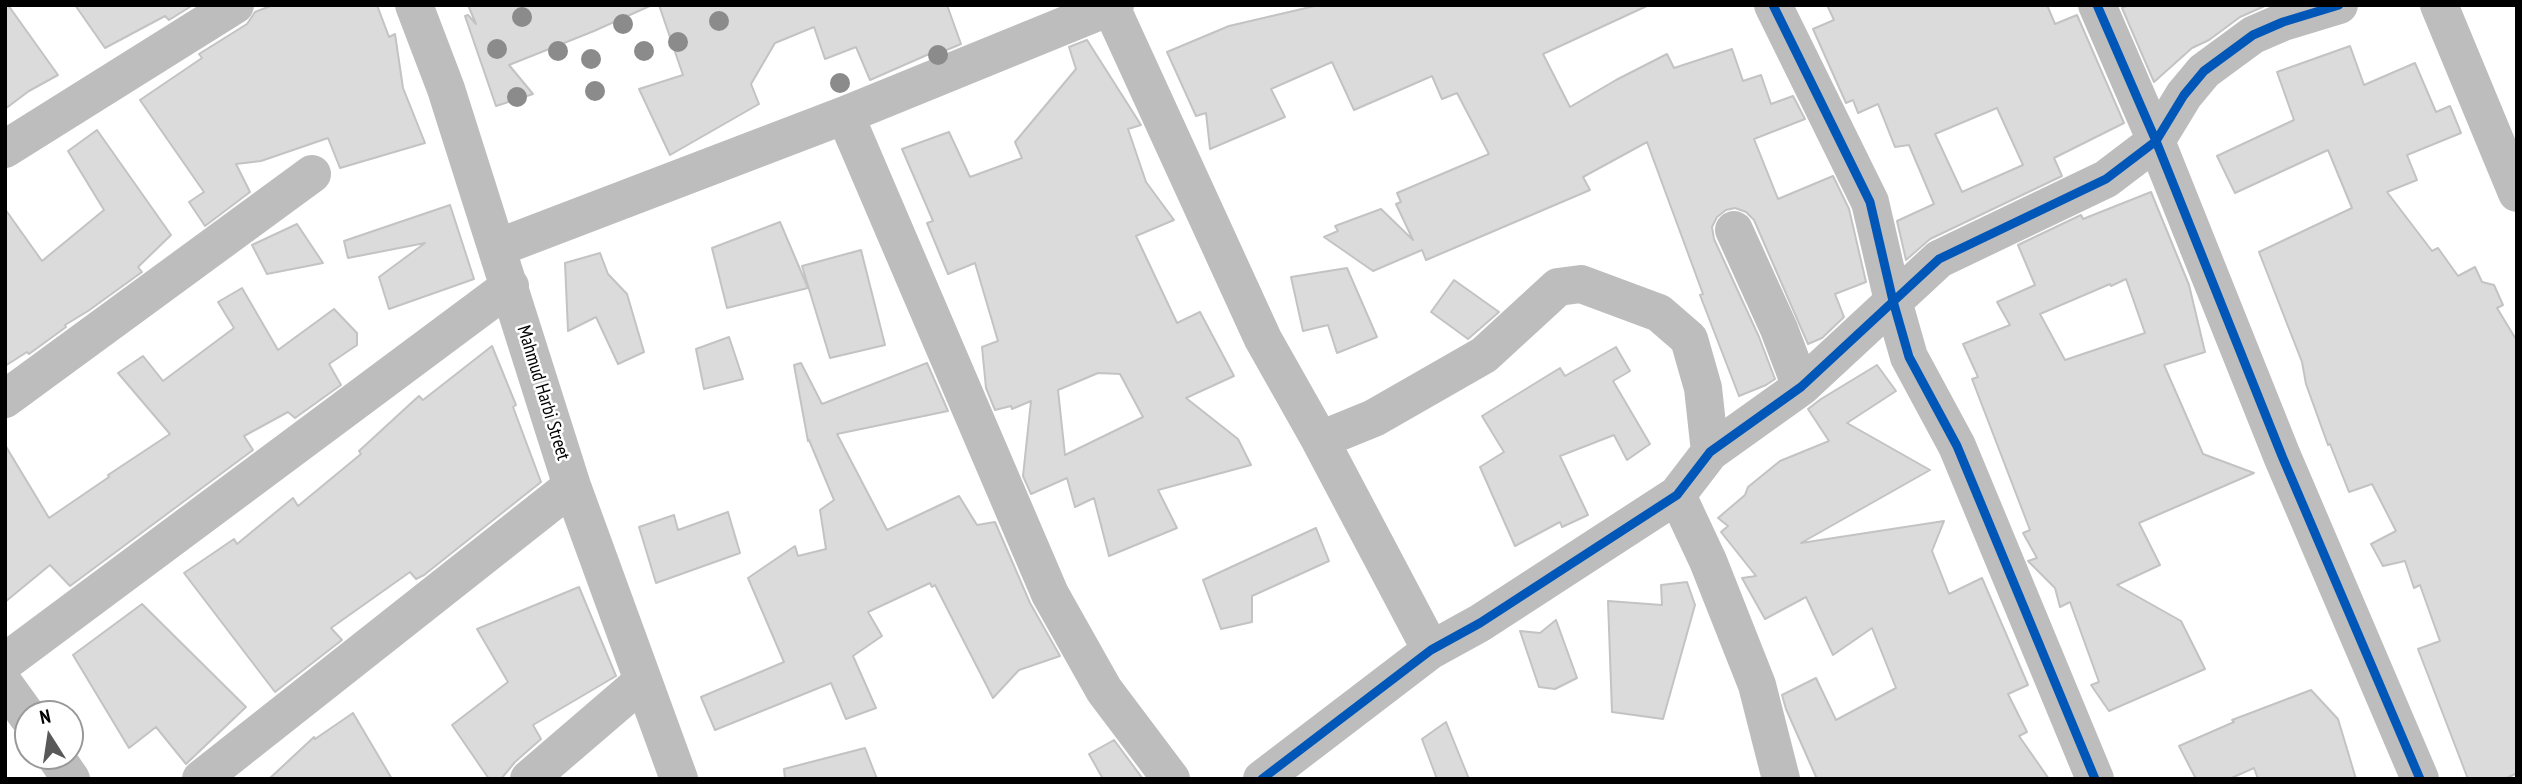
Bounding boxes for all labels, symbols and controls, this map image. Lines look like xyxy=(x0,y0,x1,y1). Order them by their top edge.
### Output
street label: Mahmud Harbi Street xyxy=(512,323,574,463)
north arrow xyxy=(14,700,84,770)
text: N xyxy=(38,704,53,729)

